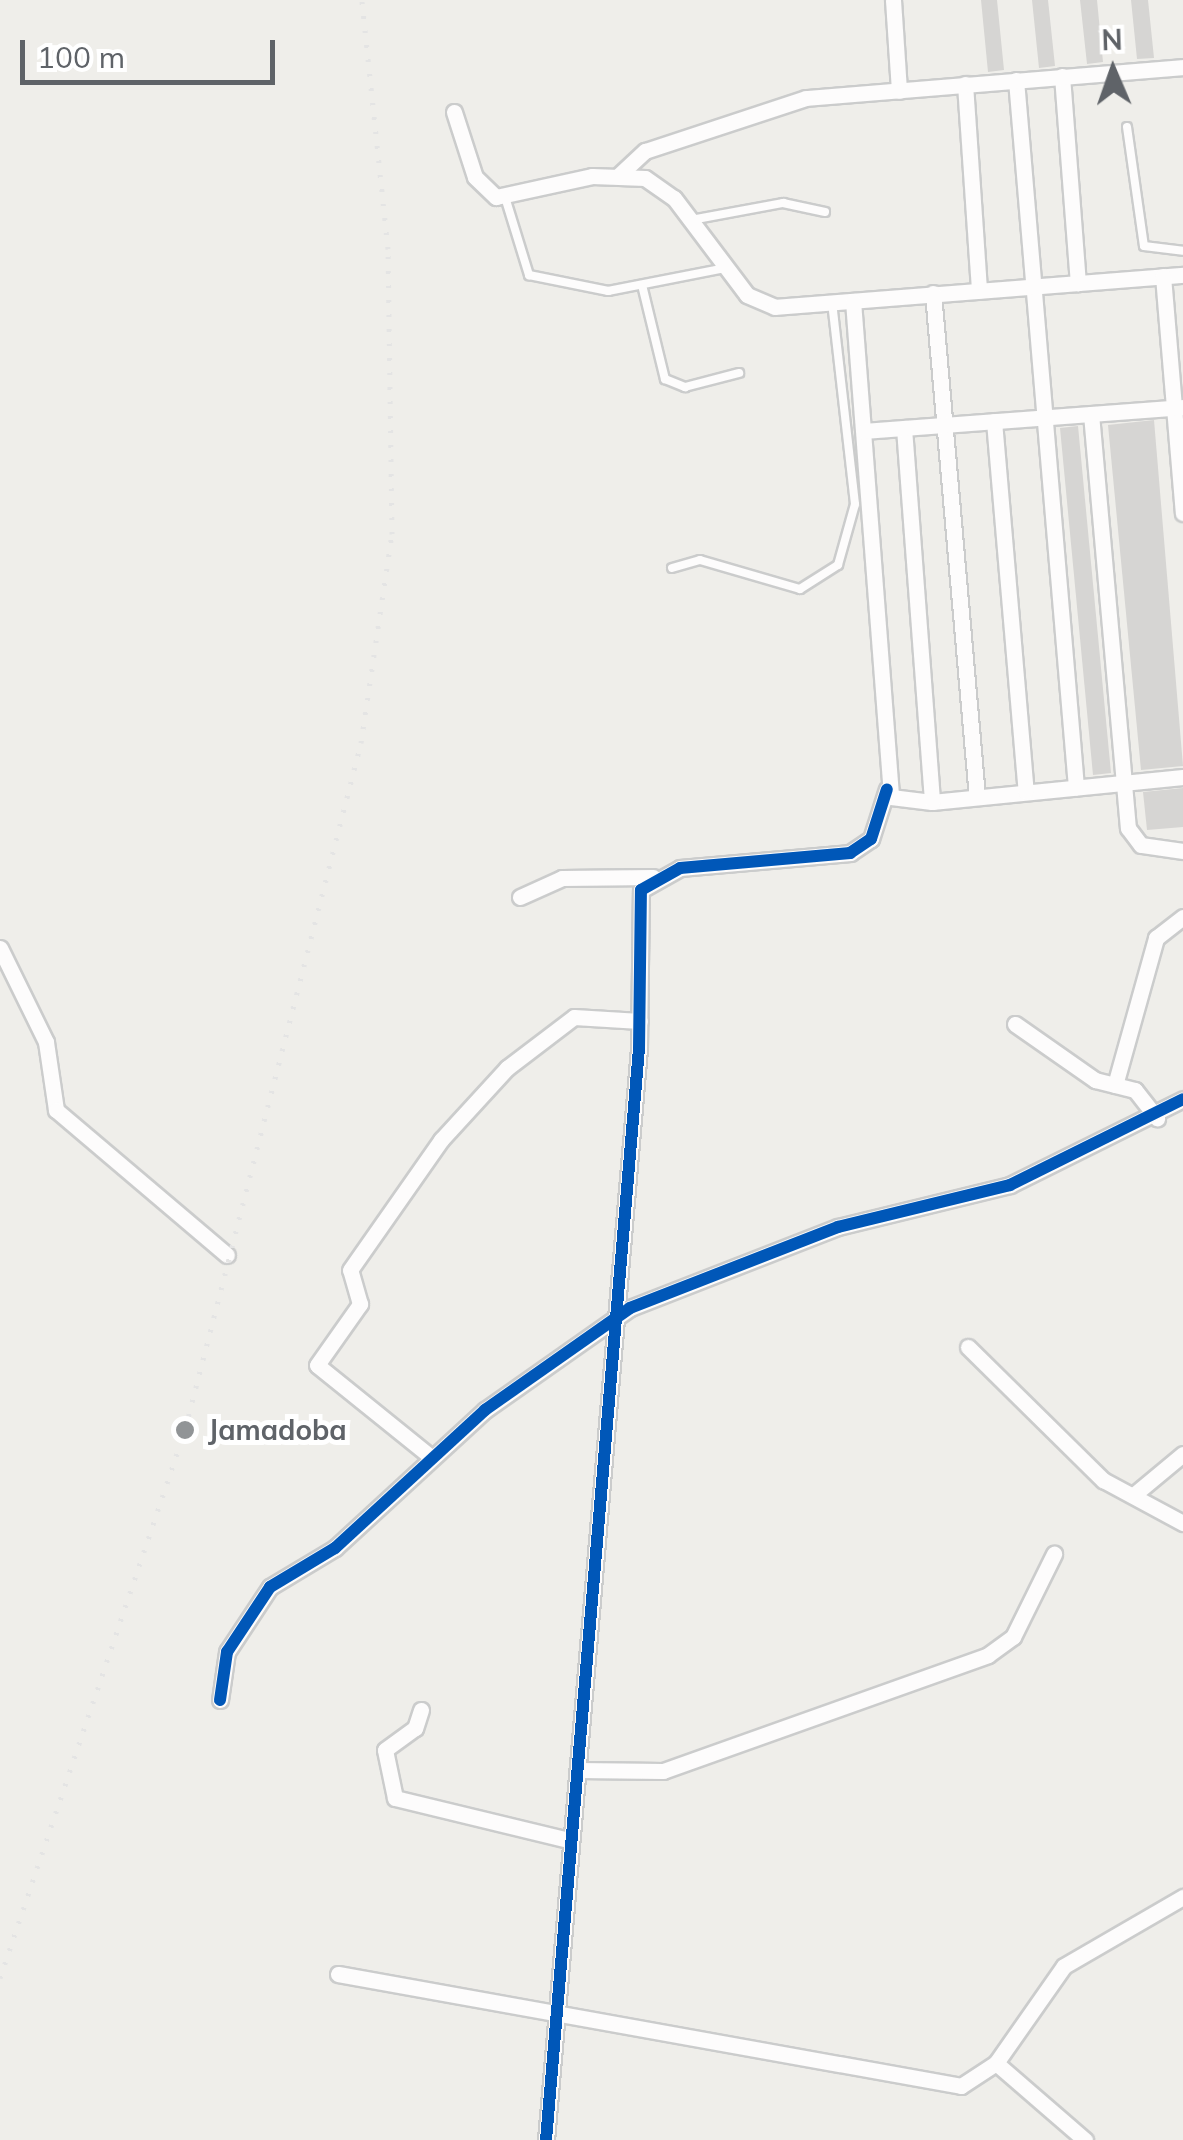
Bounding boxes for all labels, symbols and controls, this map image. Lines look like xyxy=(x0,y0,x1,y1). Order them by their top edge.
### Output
scale bar xyxy=(25,20,280,82)
north arrow xyxy=(1063,20,1163,120)
text: N xyxy=(1101,22,1123,57)
text: 100 m xyxy=(37,38,125,76)
place label: Jamadoba xyxy=(208,1413,347,1447)
marker: Jamadoba xyxy=(172,1417,198,1443)

